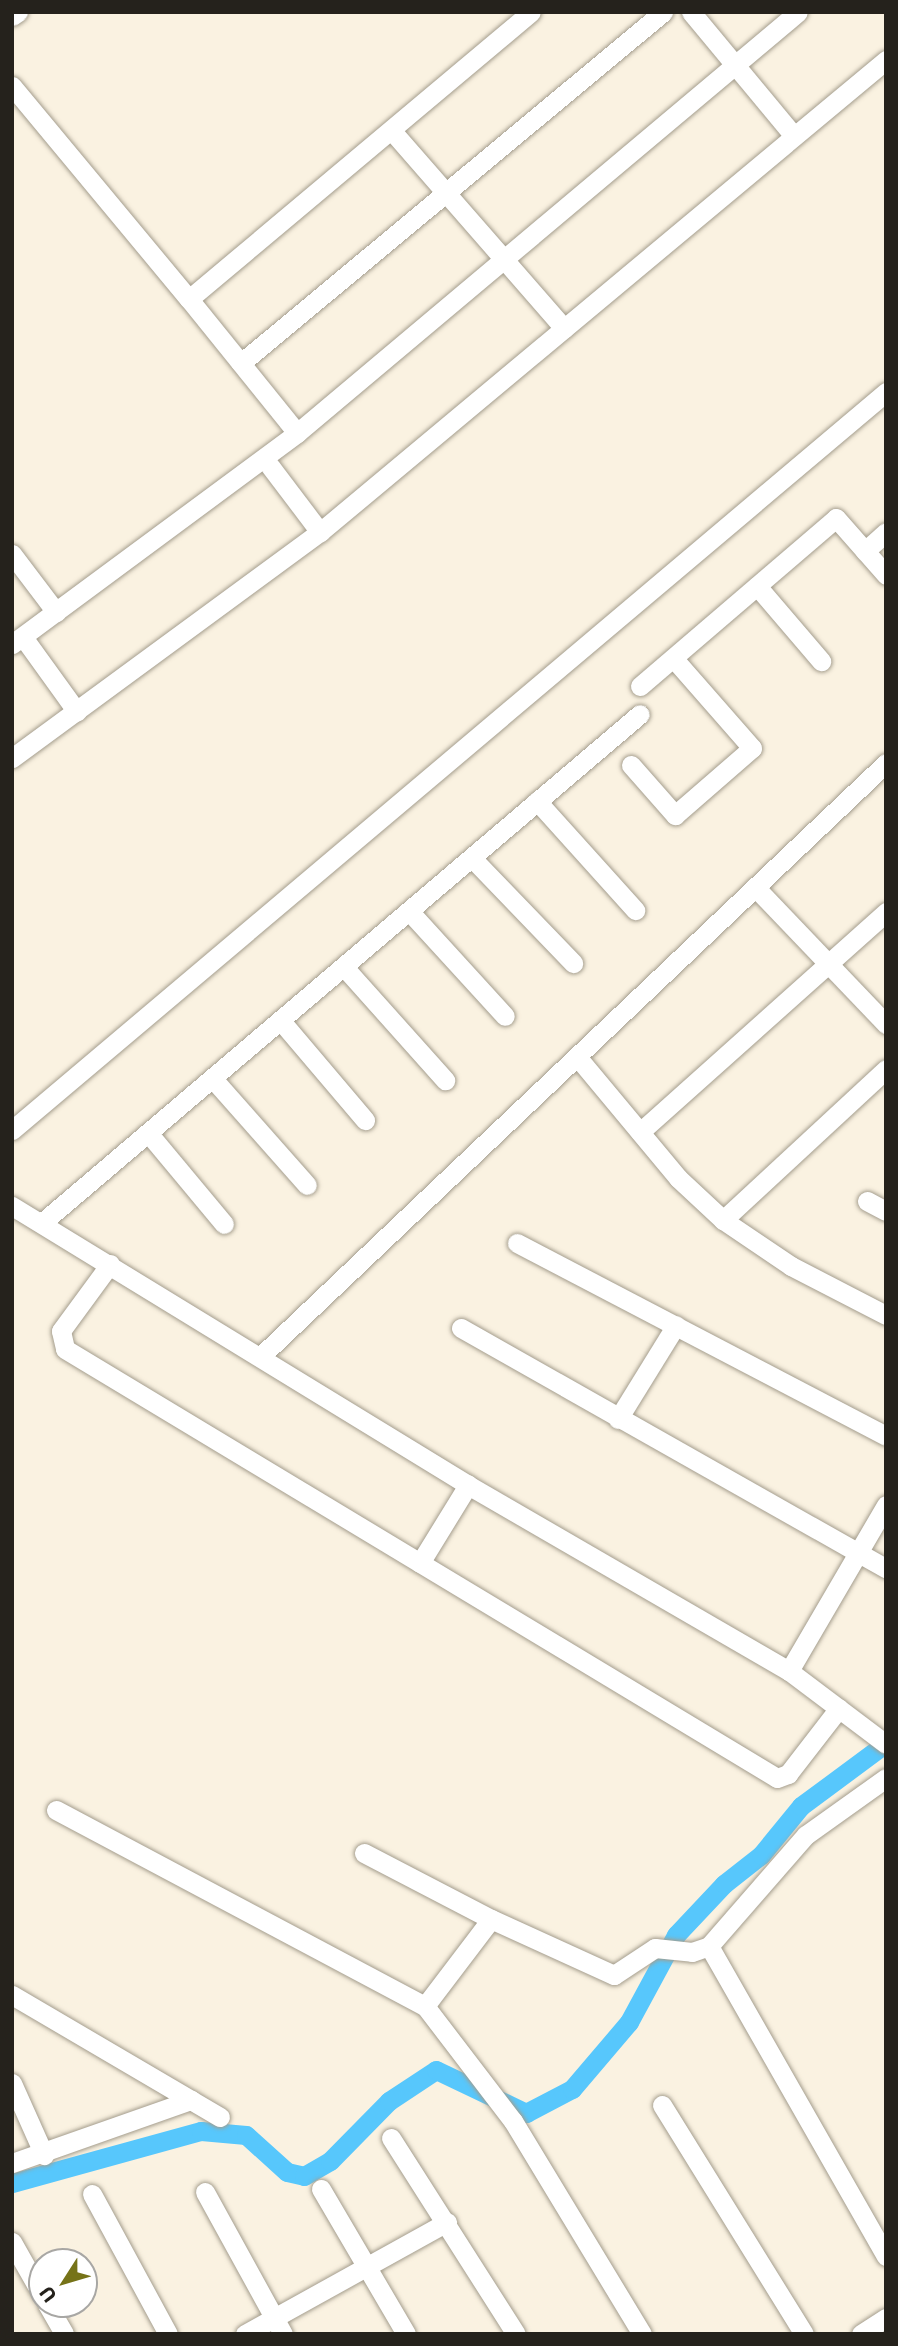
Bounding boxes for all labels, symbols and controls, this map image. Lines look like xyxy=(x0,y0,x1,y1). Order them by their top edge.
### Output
north arrow xyxy=(28,2248,98,2318)
text: U xyxy=(34,2282,61,2307)

